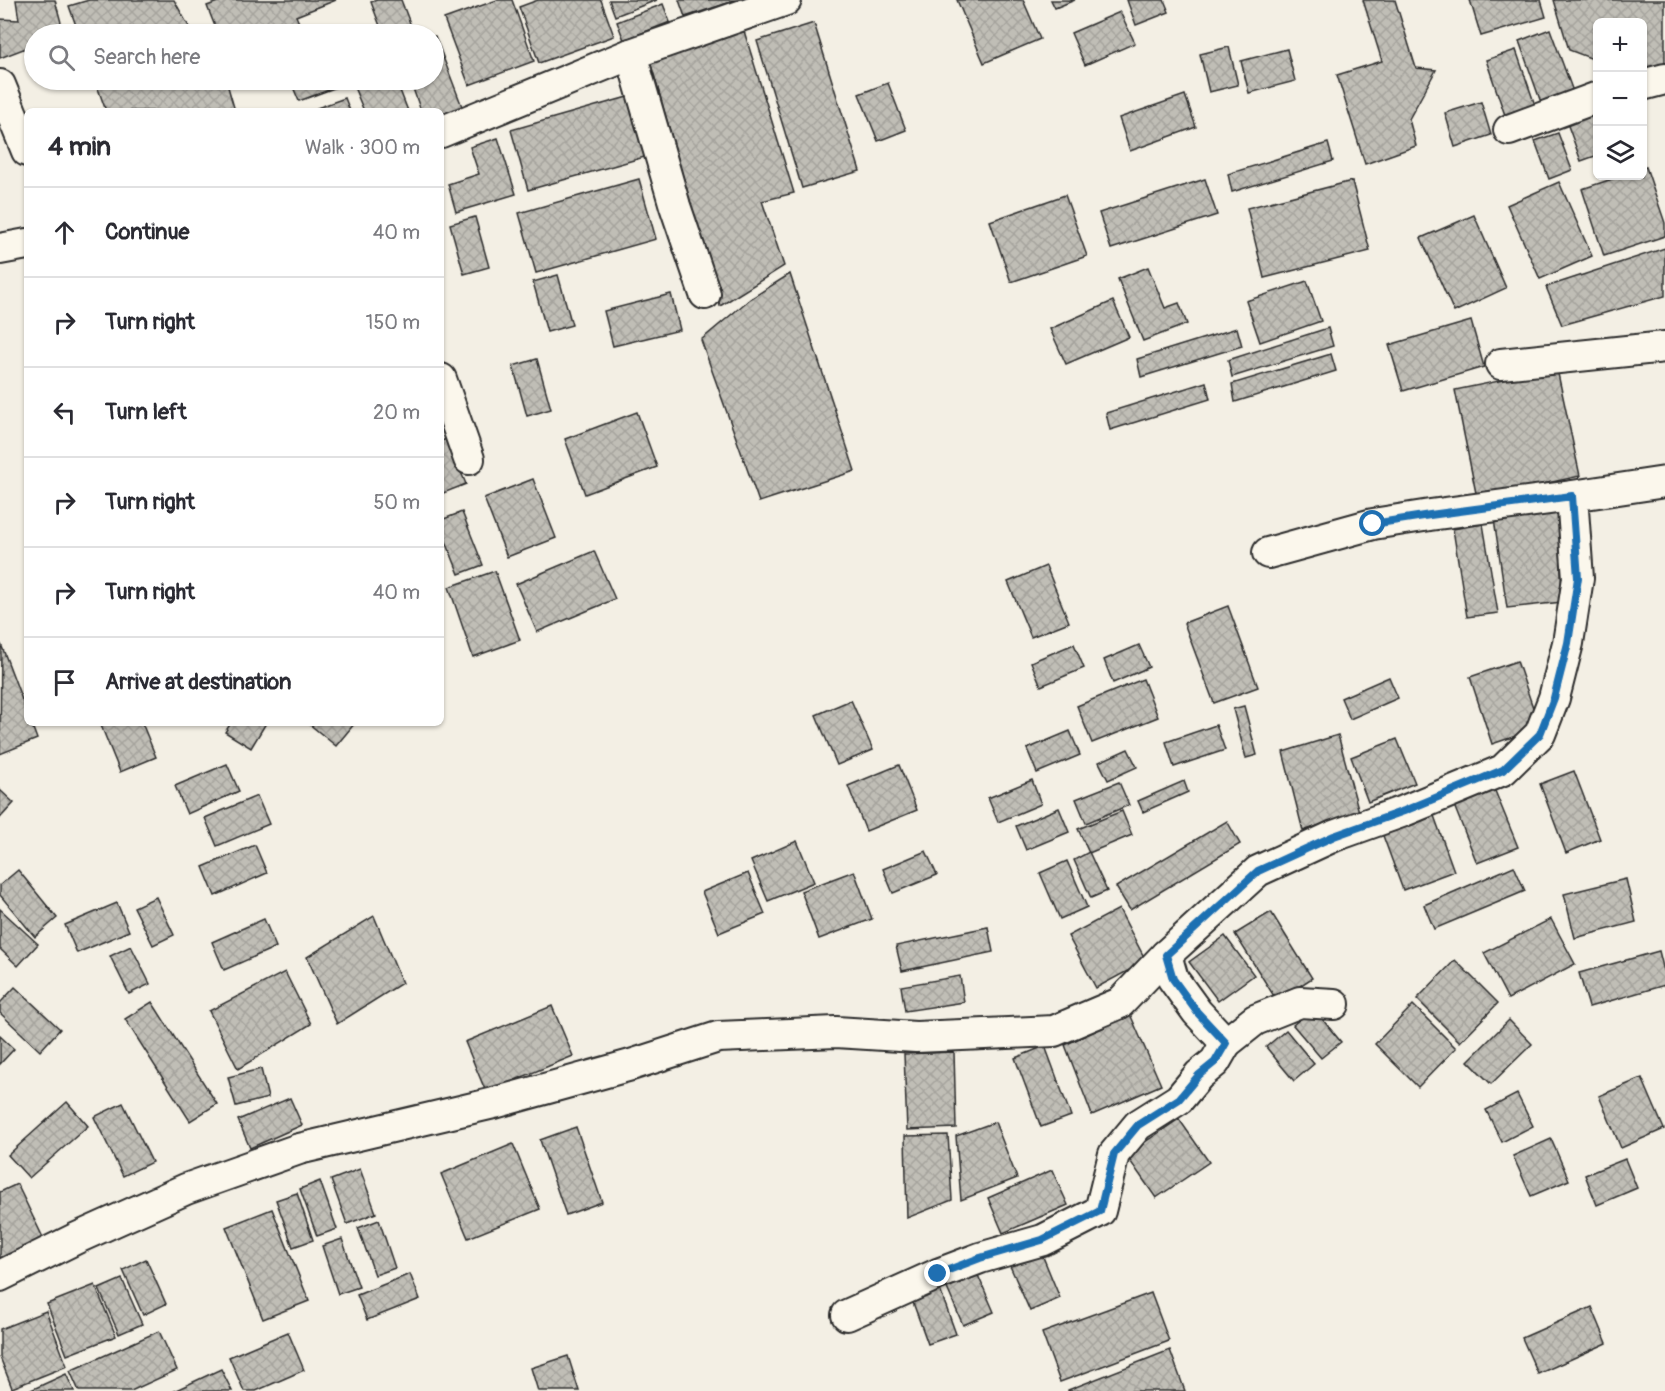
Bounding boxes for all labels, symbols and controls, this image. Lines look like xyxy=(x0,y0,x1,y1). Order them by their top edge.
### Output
map controls xyxy=(1593,18,1647,180)
button: + xyxy=(1593,18,1647,72)
search box xyxy=(24,24,444,90)
icon: search xyxy=(45,41,78,74)
text: Search here xyxy=(93,43,200,71)
button: − xyxy=(1593,72,1647,126)
button: layers xyxy=(1593,126,1647,180)
text: 4 min xyxy=(48,131,111,163)
text: Walk · 300 m xyxy=(305,135,420,160)
icon: ahead xyxy=(48,216,81,249)
text: Continue xyxy=(105,218,189,246)
text: 40 m xyxy=(373,220,420,245)
icon: right xyxy=(48,306,81,339)
text: Turn right xyxy=(105,308,195,336)
text: 150 m xyxy=(366,310,420,335)
icon: left xyxy=(48,396,81,429)
text: Turn left xyxy=(105,398,187,426)
text: 20 m xyxy=(373,400,420,425)
icon: right xyxy=(48,486,81,519)
text: Turn right xyxy=(105,488,195,516)
text: 50 m xyxy=(373,490,420,515)
route start xyxy=(1359,510,1385,536)
icon: right xyxy=(48,576,81,609)
text: Turn right xyxy=(105,578,195,606)
text: 40 m xyxy=(373,580,420,605)
icon: arrive xyxy=(48,666,81,699)
text: Arrive at destination xyxy=(105,668,291,696)
route end xyxy=(924,1260,950,1286)

